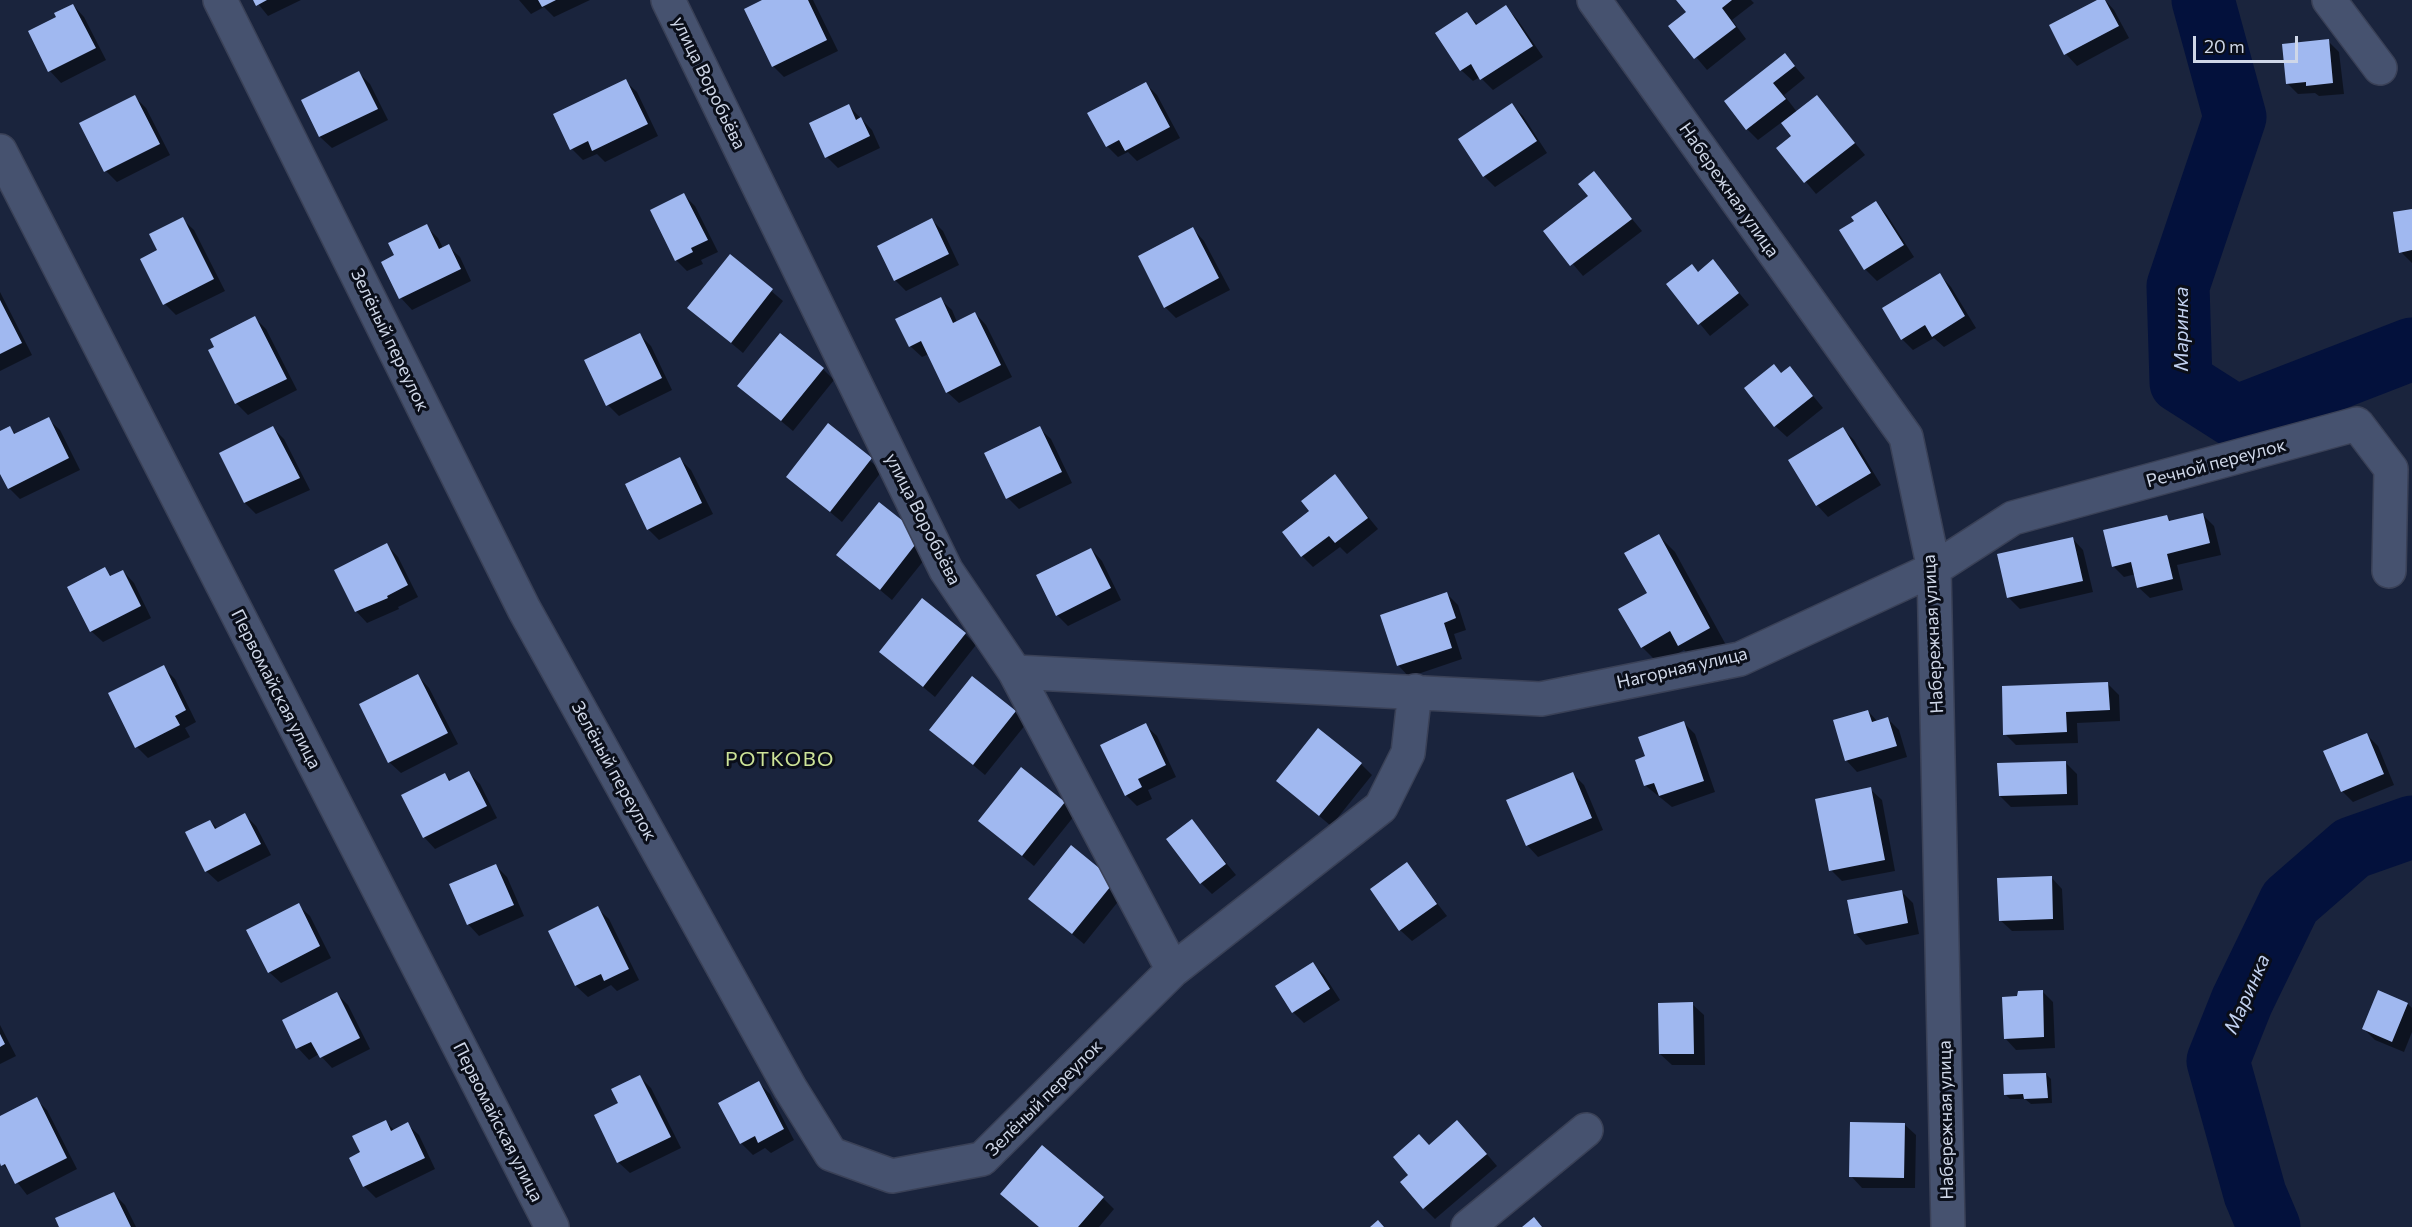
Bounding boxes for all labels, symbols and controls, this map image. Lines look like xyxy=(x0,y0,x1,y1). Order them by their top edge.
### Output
street label: улица Воробьёва xyxy=(668,13,750,153)
scale bar xyxy=(2196,24,2301,62)
text: 20 m xyxy=(2204,35,2245,57)
street label: Набережная улица xyxy=(1674,119,1784,261)
street label: Зелёный переулок xyxy=(346,265,434,415)
water label: Маринка xyxy=(2169,287,2193,371)
street label: Речной переулок xyxy=(2144,434,2288,492)
street label: улица Воробьёва xyxy=(880,450,966,588)
street label: Набережная улица xyxy=(1918,554,1948,714)
street label: Первомайская улица xyxy=(226,606,326,772)
street label: Нагорная улица xyxy=(1614,642,1750,694)
street label: Зелёный переулок xyxy=(567,698,661,844)
district label: РОТКОВО xyxy=(725,747,835,771)
water label: Маринка xyxy=(2219,950,2275,1038)
street label: Зелёный переулок xyxy=(981,1035,1107,1161)
street label: Первомайская улица xyxy=(448,1039,548,1205)
street label: Набережная улица xyxy=(1934,1040,1958,1200)

